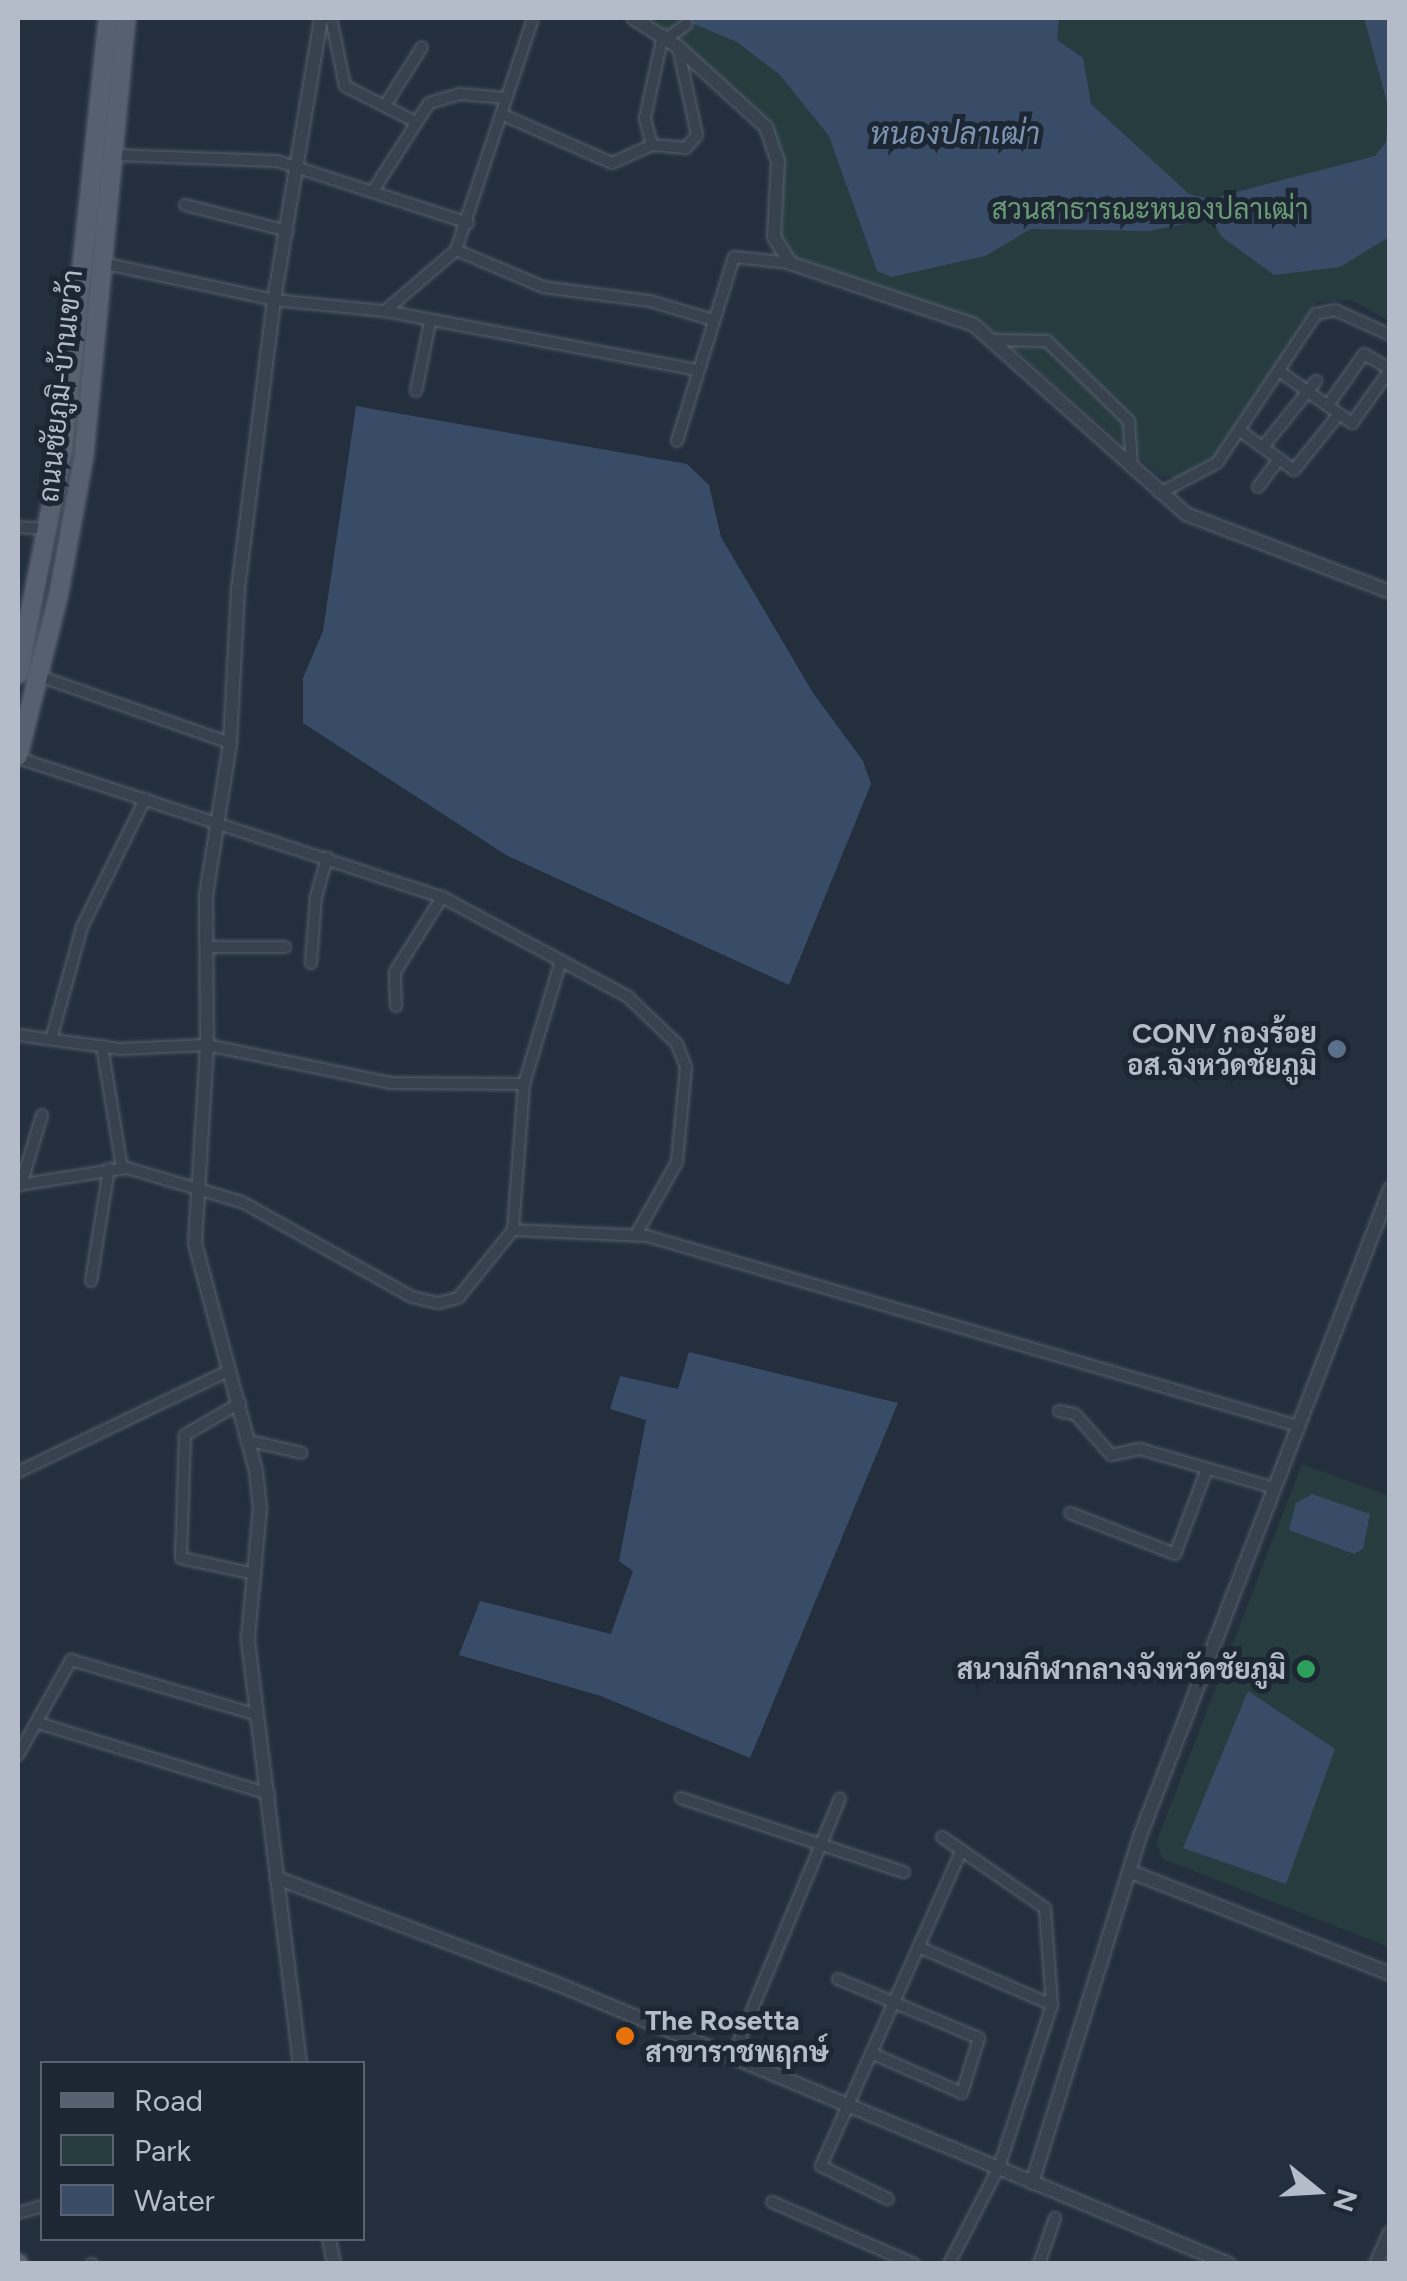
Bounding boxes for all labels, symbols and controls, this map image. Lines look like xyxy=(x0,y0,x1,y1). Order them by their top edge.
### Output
water label: หนองปลาเฒ่า xyxy=(870,116,1040,152)
park label: สวนสาธารณะหนองปลาเฒ่า xyxy=(991,192,1309,226)
street label: ถนนชัยภูมิ-บ้านเขว้า xyxy=(31,268,89,504)
place label: CONV กองร้อย อส.จังหวัดชัยภูมิ xyxy=(1127,1016,1317,1082)
marker: CONV กองร้อย อส.จังหวัดชัยภูมิ xyxy=(1326,1038,1348,1060)
place label: สนามกีฬากลางจังหวัดชัยภูมิ xyxy=(956,1652,1286,1686)
marker: สนามกีฬากลางจังหวัดชัยภูมิ xyxy=(1295,1658,1317,1680)
place label: The Rosetta สาขาราชพฤกษ์ xyxy=(645,2003,829,2069)
marker: The Rosetta สาขาราชพฤกษ์ xyxy=(614,2025,636,2047)
legend xyxy=(40,2061,365,2241)
text: Road xyxy=(134,2082,203,2119)
text: Park xyxy=(134,2132,191,2169)
north arrow xyxy=(1267,2141,1367,2241)
text: Water xyxy=(134,2182,215,2219)
text: N xyxy=(1326,2185,1365,2216)

